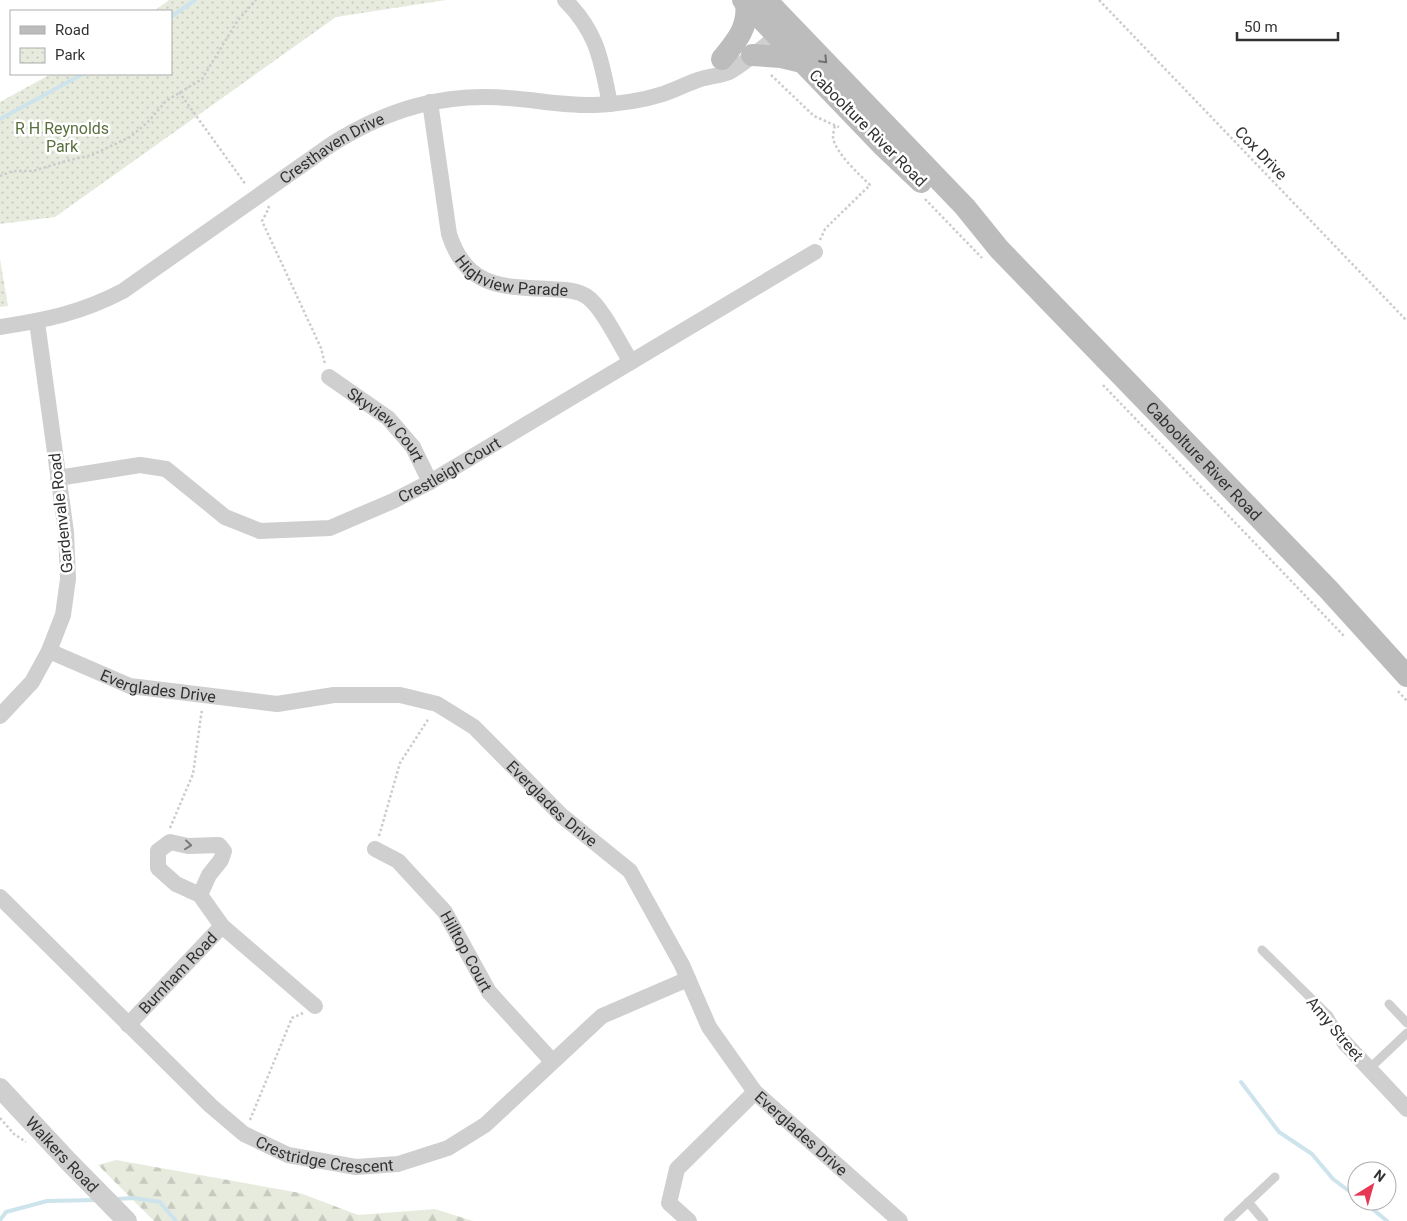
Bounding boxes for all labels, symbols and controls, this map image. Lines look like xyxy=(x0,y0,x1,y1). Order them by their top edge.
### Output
legend xyxy=(10,10,172,75)
scale bar xyxy=(1237,10,1338,42)
text: 50 m xyxy=(1244,18,1278,36)
text: Road xyxy=(55,21,89,39)
text: Park xyxy=(55,46,86,64)
one-way arrow xyxy=(818,55,827,64)
street label: Caboolture River Road xyxy=(805,65,931,191)
street label: Cresthaven Drive xyxy=(276,109,387,188)
park label: R H Reynolds Park xyxy=(15,119,109,156)
street label: Cox Drive xyxy=(1231,122,1291,184)
street label: Highview Parade xyxy=(451,251,569,300)
street label: Skyview Court xyxy=(344,383,428,465)
street label: Caboolture River Road xyxy=(1142,397,1266,524)
street label: Crestleigh Court xyxy=(395,433,504,506)
street label: Gardenvale Road xyxy=(45,452,77,574)
street label: Everglades Drive xyxy=(98,665,217,706)
street label: Everglades Drive xyxy=(503,756,601,850)
one-way arrow xyxy=(185,839,193,850)
street label: Hilltop Court xyxy=(437,907,496,995)
street label: Burnham Road xyxy=(134,928,221,1018)
street label: Amy Street xyxy=(1303,993,1367,1065)
street label: Everglades Drive xyxy=(751,1087,852,1179)
street label: Walkers Road xyxy=(22,1112,103,1196)
street label: Crestridge Crescent xyxy=(253,1132,394,1177)
north arrow xyxy=(1347,1161,1397,1211)
text: N xyxy=(1371,1166,1389,1185)

